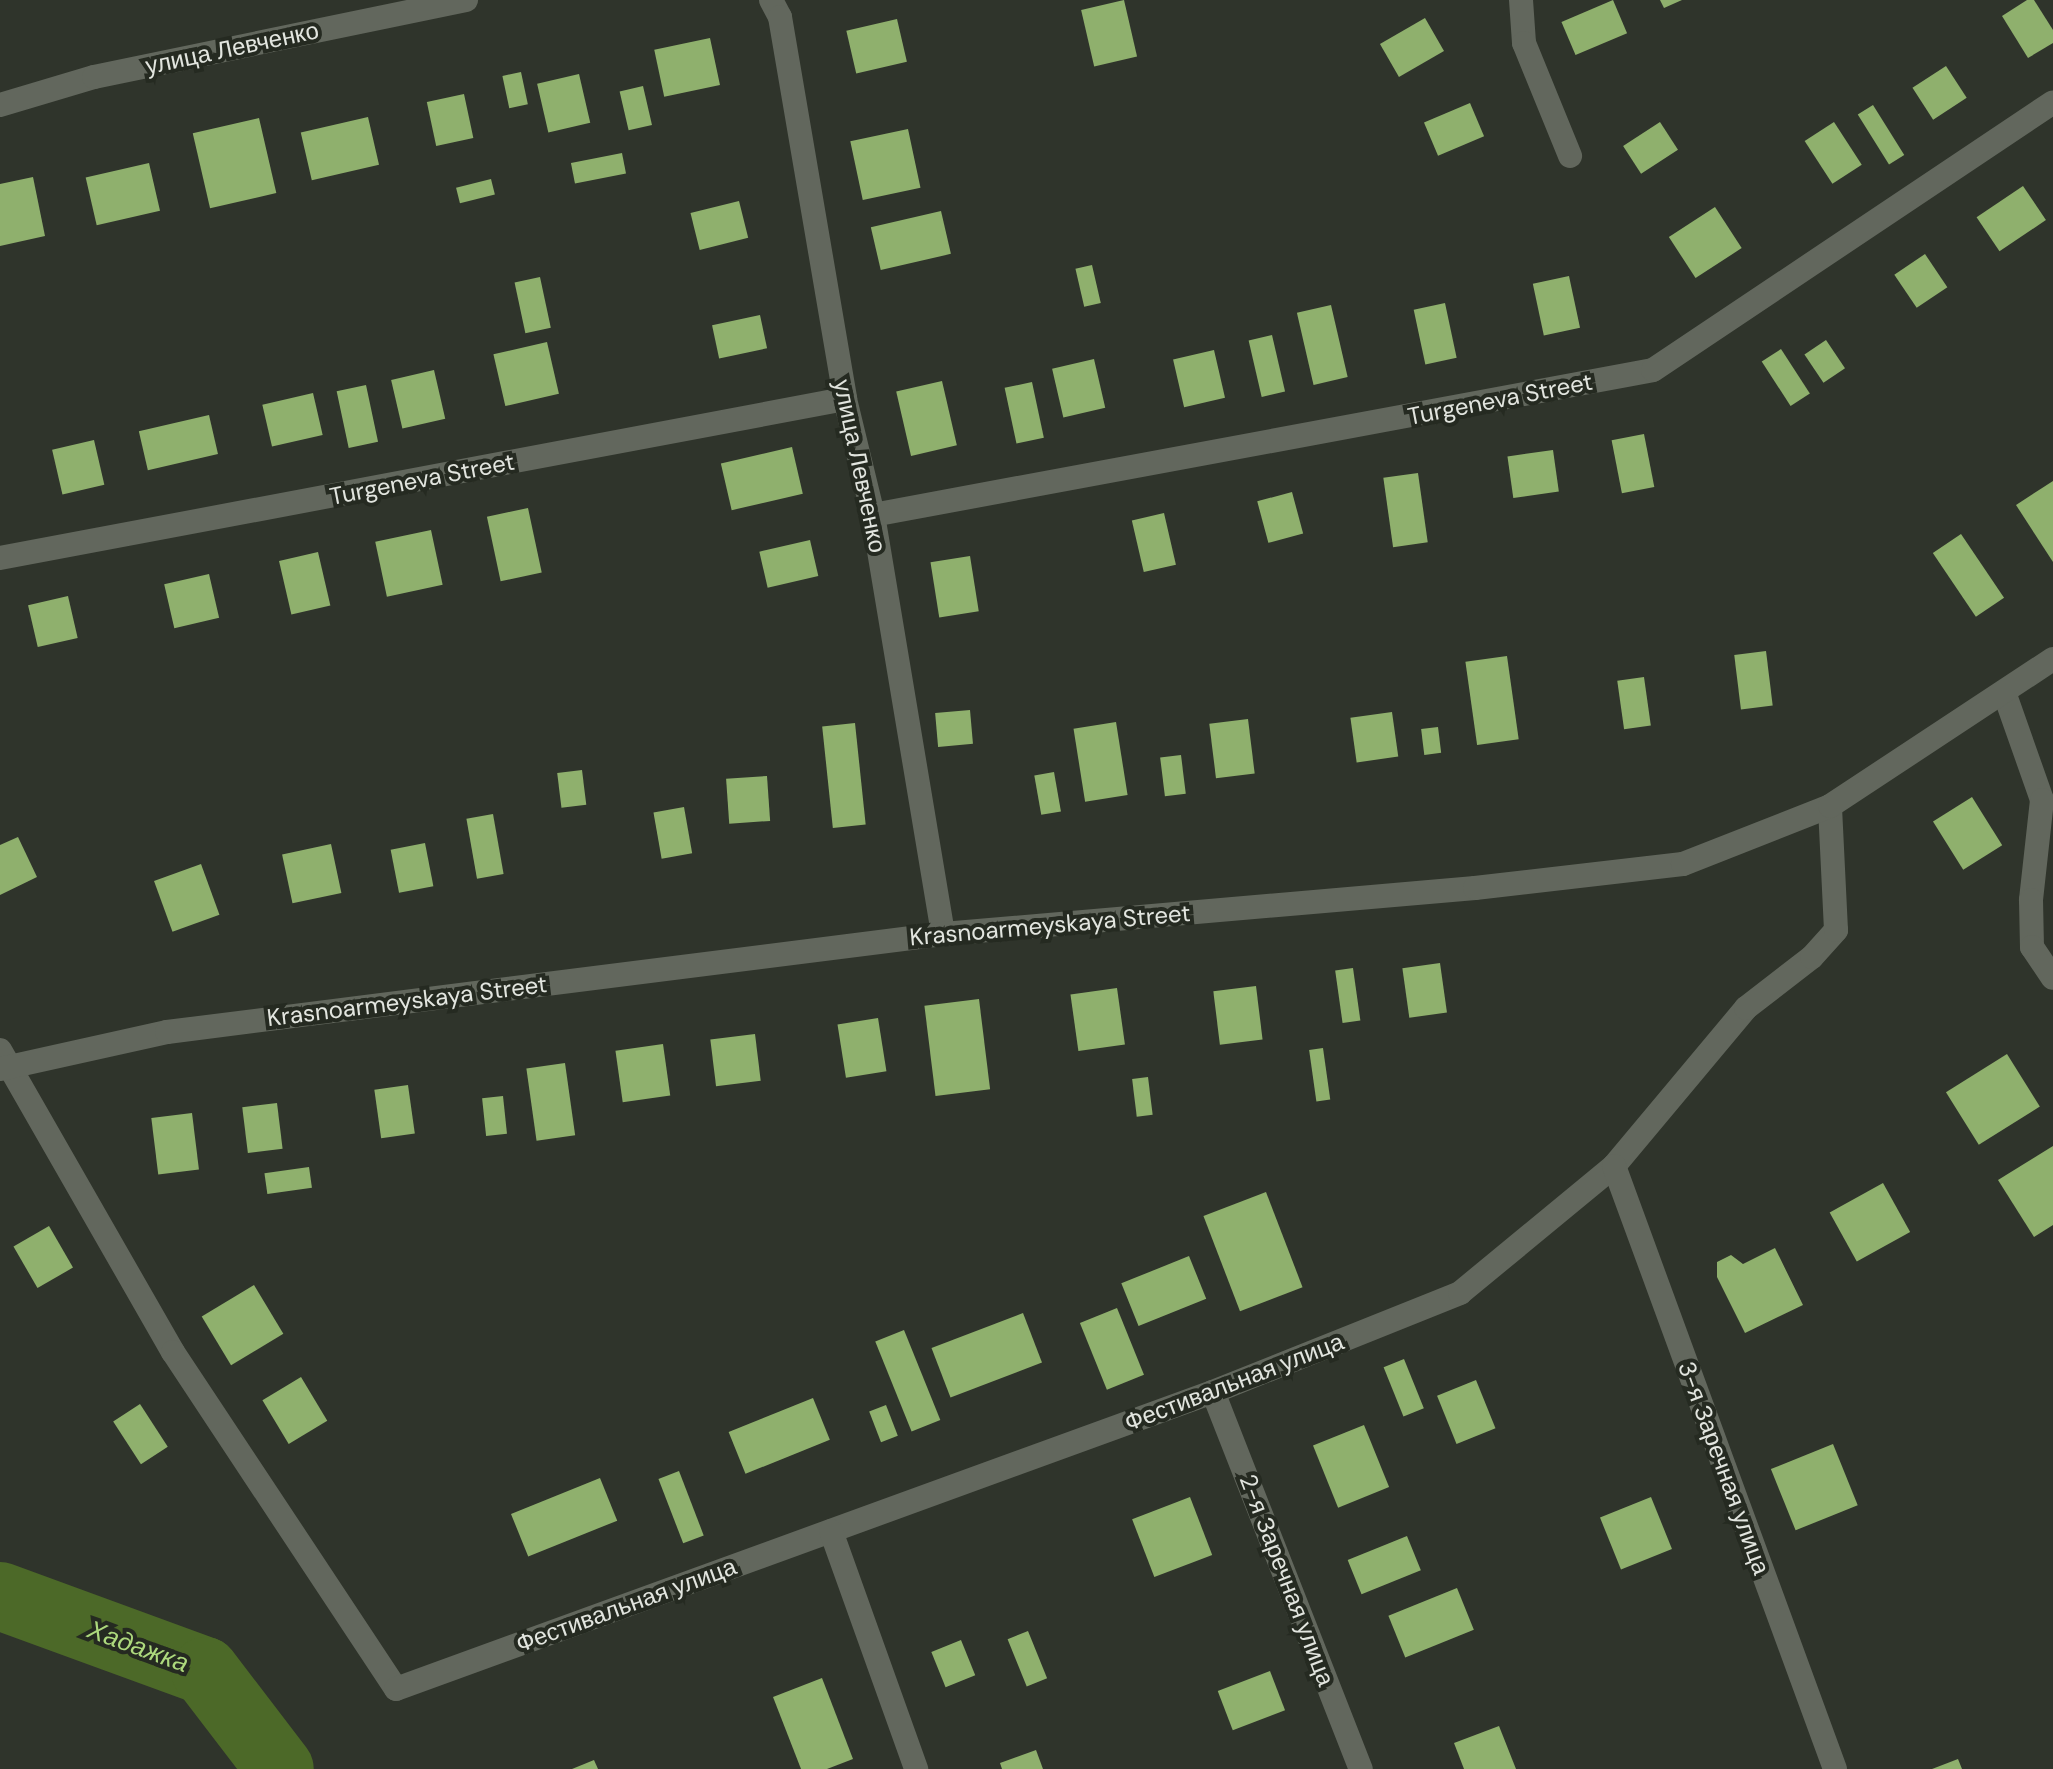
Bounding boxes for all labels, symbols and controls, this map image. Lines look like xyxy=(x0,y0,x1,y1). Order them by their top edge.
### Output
street label: улица Левченко xyxy=(143,16,321,80)
street label: Turgeneva Street xyxy=(1405,367,1595,431)
street label: улица Левченко xyxy=(828,377,892,555)
street label: Turgeneva Street xyxy=(327,447,517,511)
street label: Krasnoarmeyskaya Street xyxy=(908,898,1192,952)
street label: Krasnoarmeyskaya Street xyxy=(265,970,549,1032)
street label: Фестивальная улица xyxy=(1120,1327,1348,1437)
street label: 3-я Заречная улица xyxy=(1672,1357,1776,1579)
street label: 2-я Заречная улица xyxy=(1233,1470,1341,1690)
street label: Фестивальная улица xyxy=(512,1552,740,1658)
water label: Хадажка xyxy=(83,1614,193,1680)

